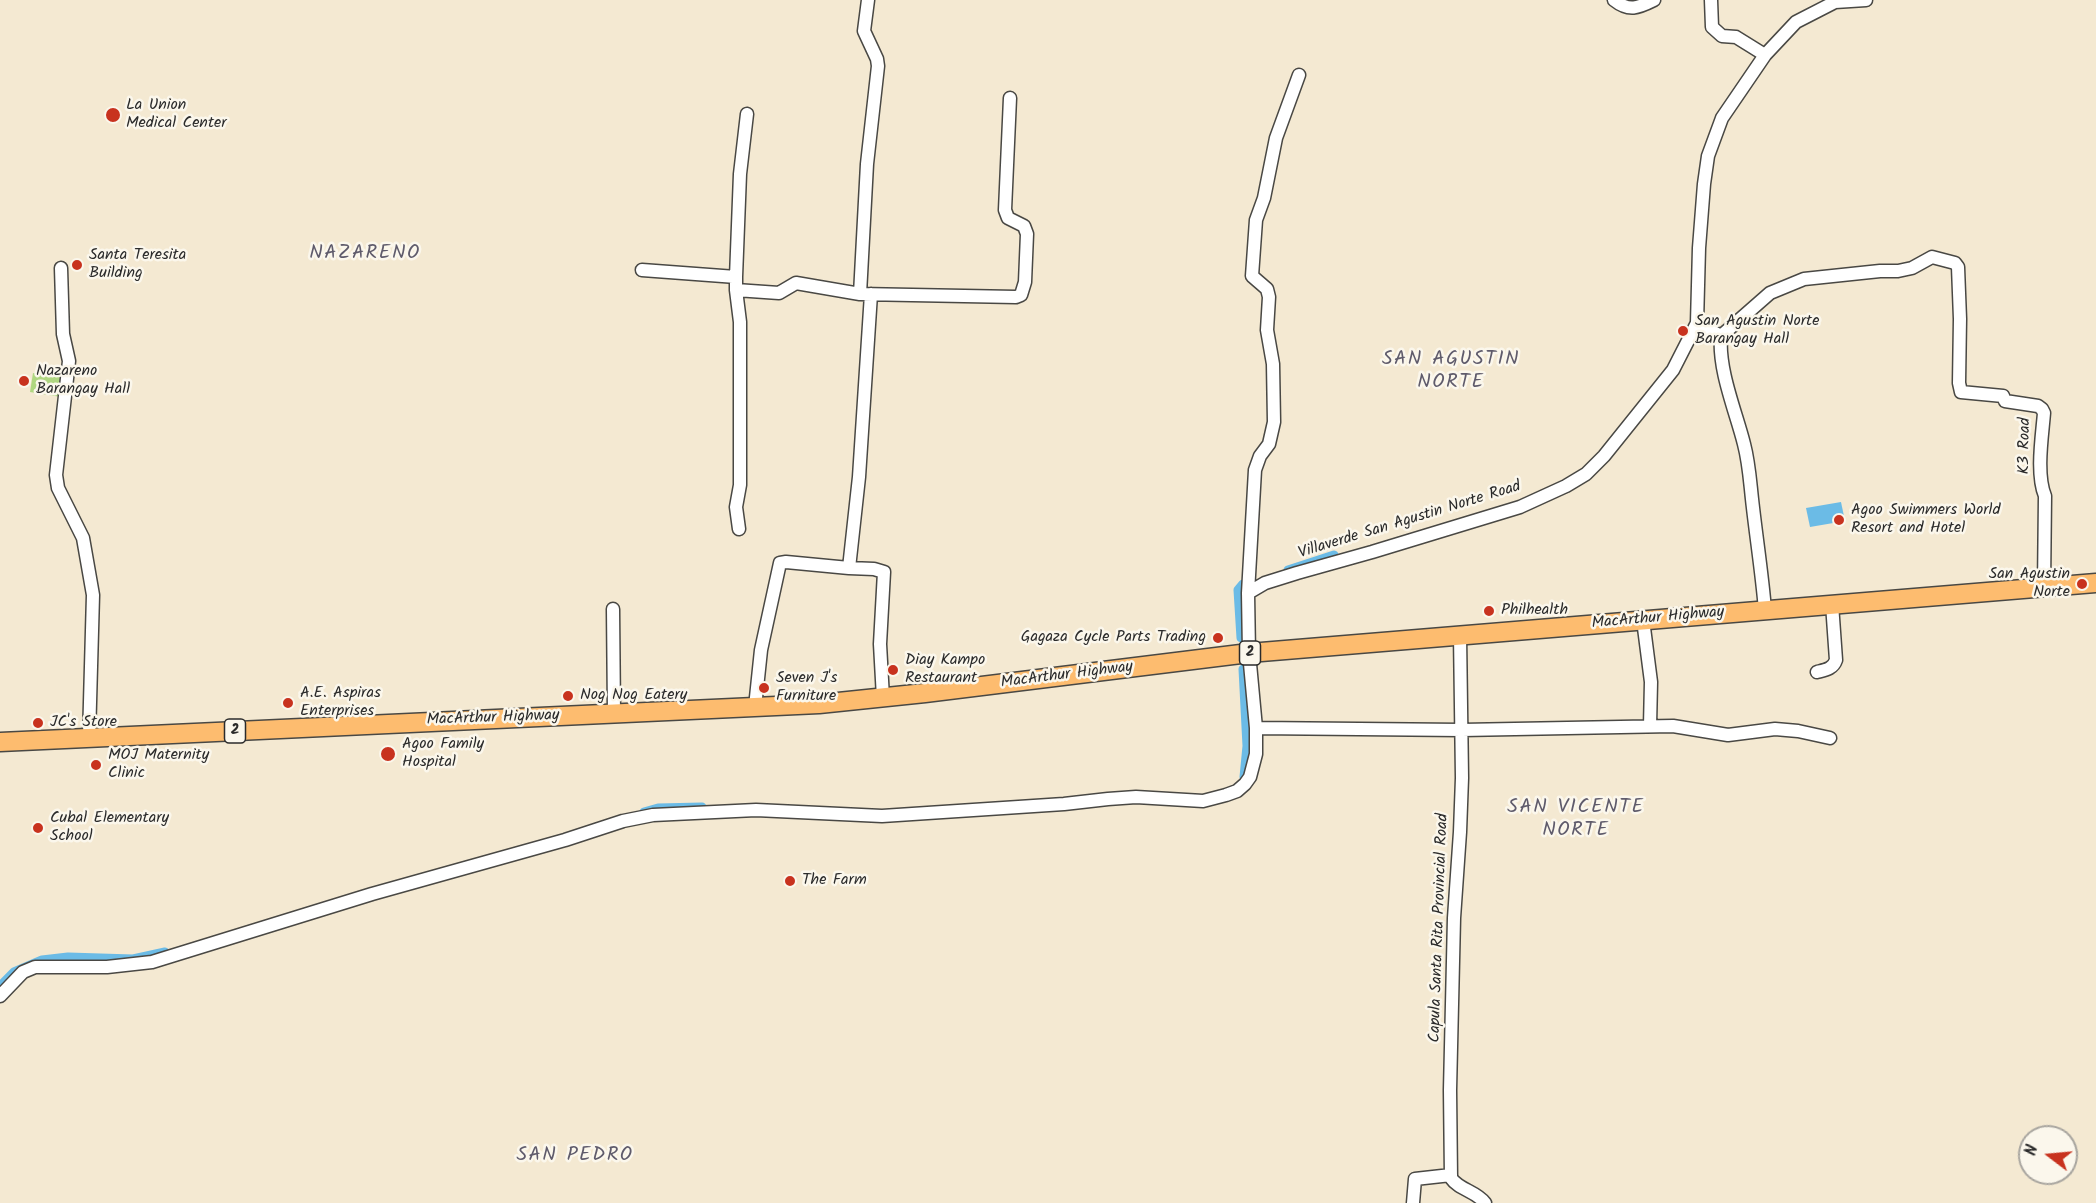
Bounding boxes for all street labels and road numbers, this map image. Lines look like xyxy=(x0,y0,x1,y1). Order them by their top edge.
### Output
street label: K3 Road xyxy=(2016,417,2036,475)
street label: Villaverde San Agustin Norte Road xyxy=(1296,478,1524,564)
street label: MacArthur Highway xyxy=(1591,604,1725,634)
road number: 2 xyxy=(1240,641,1260,665)
street label: MacArthur Highway xyxy=(1000,658,1134,694)
street label: MacArthur Highway xyxy=(426,707,560,731)
road number: 2 xyxy=(224,719,246,743)
street label: Capula Santa Rita Provincial Road xyxy=(1426,813,1454,1043)

